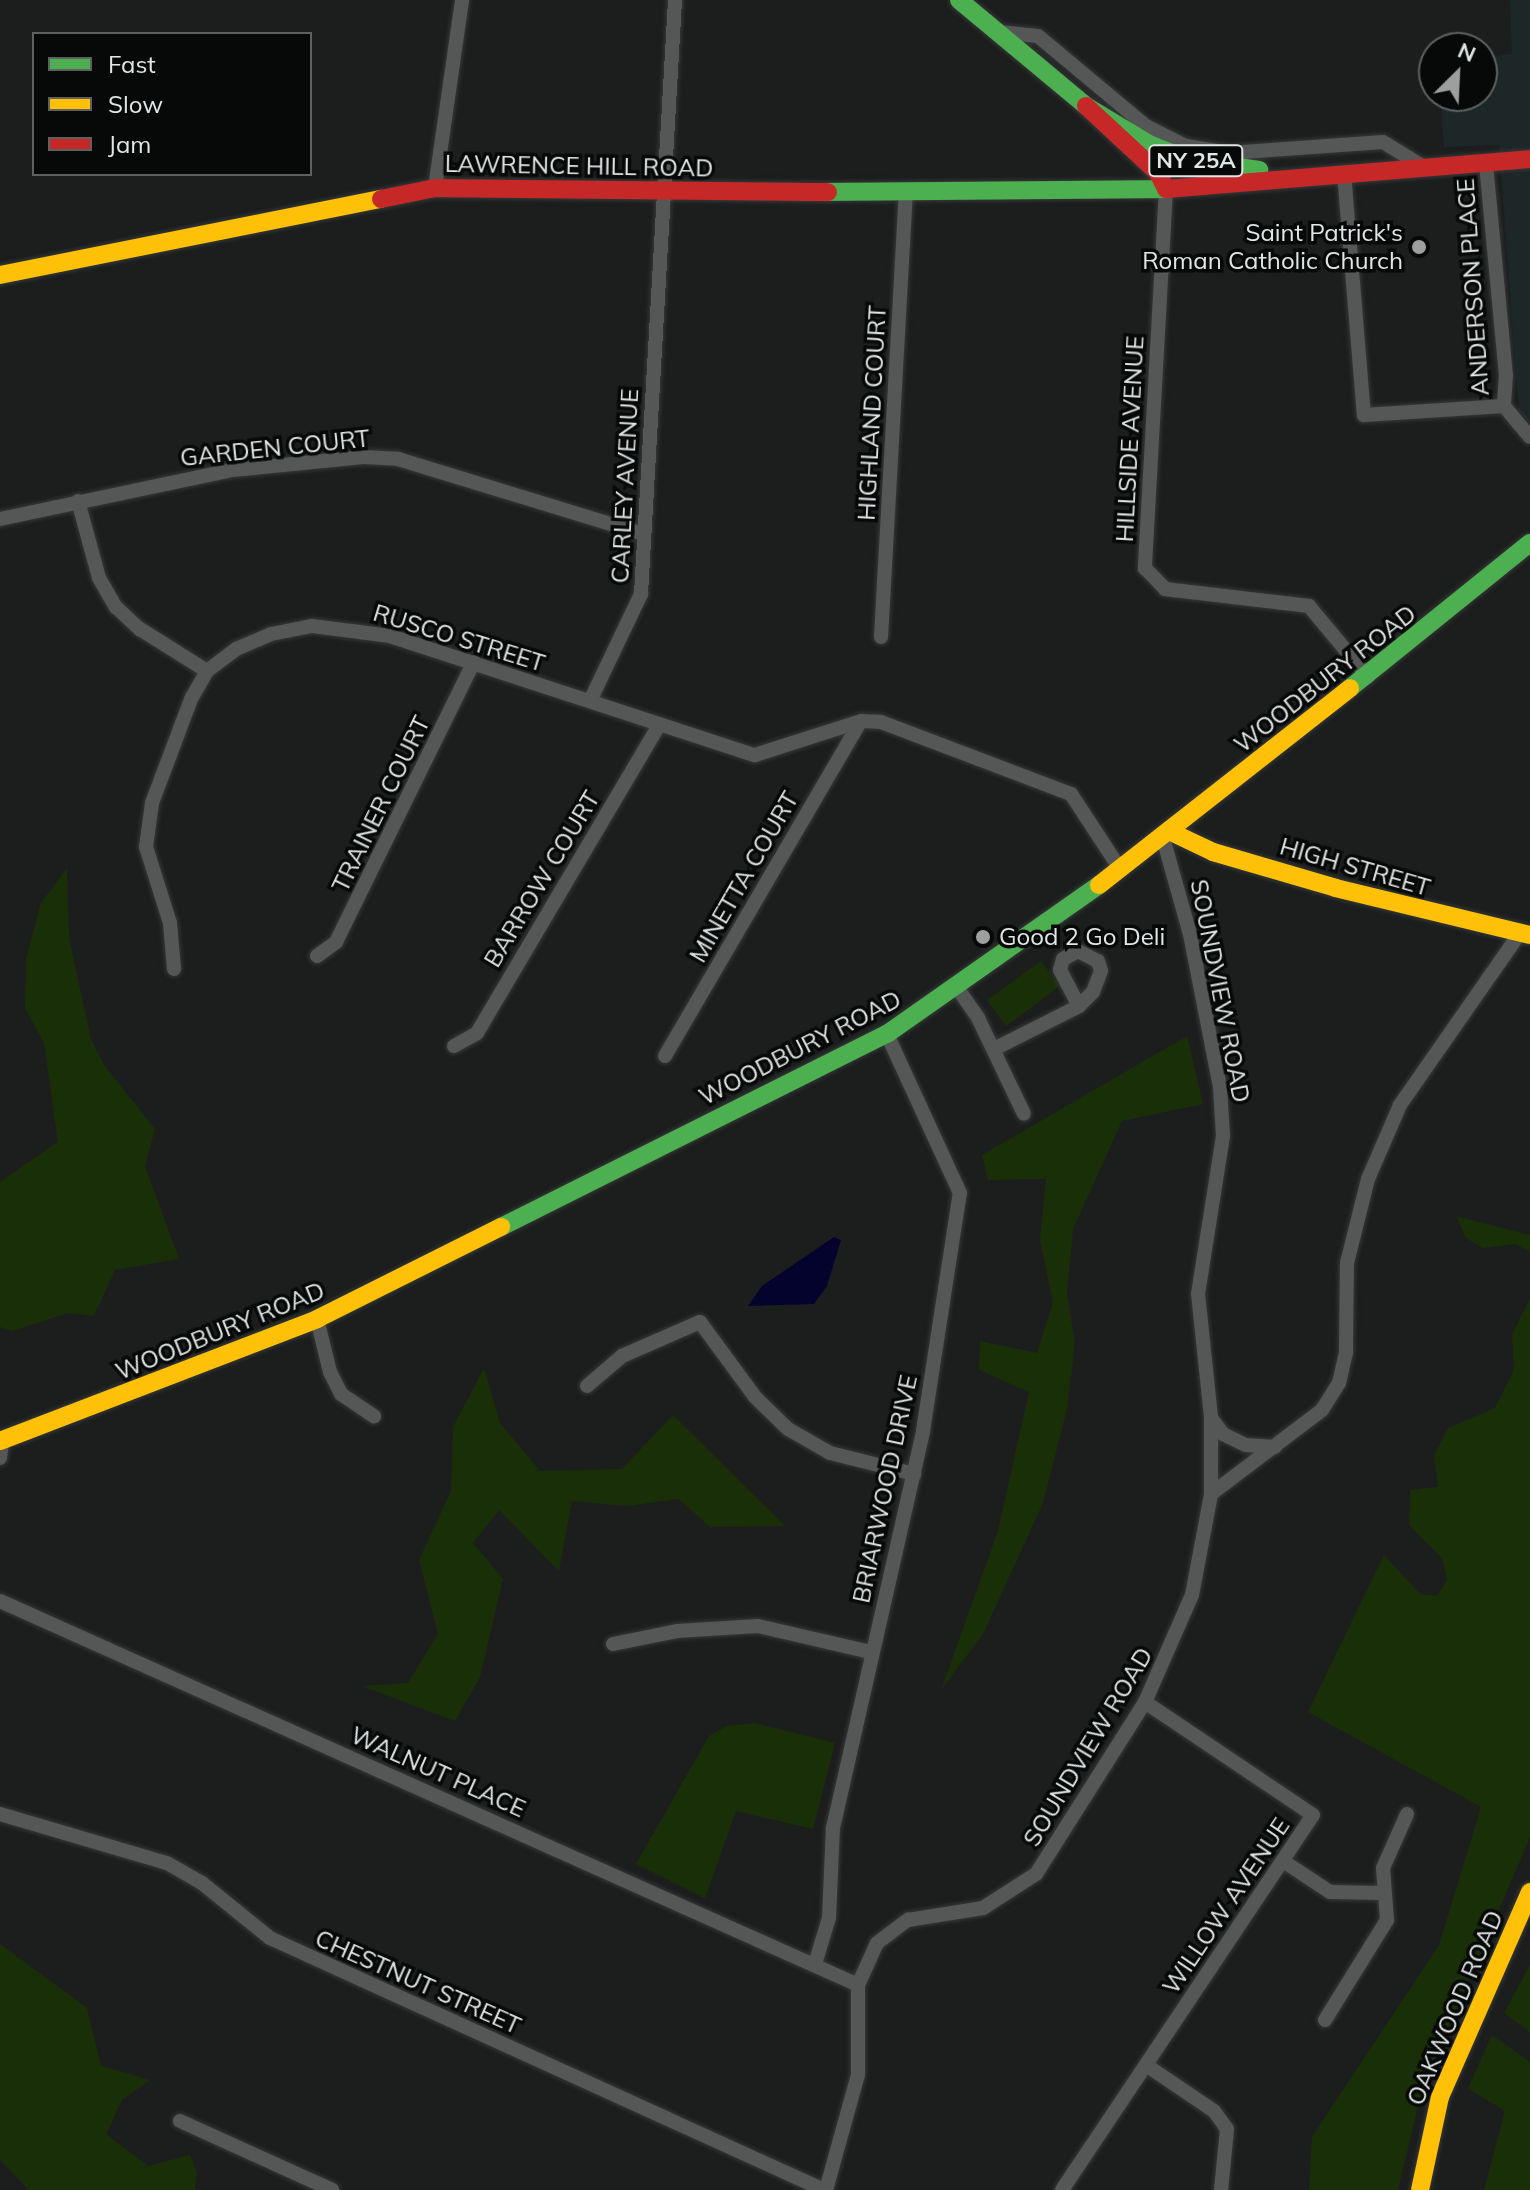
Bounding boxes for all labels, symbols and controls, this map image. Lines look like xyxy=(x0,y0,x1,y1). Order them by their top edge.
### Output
legend xyxy=(32,32,312,176)
north arrow xyxy=(1418,32,1498,112)
text: N xyxy=(1454,36,1480,68)
text: Fast xyxy=(108,49,156,79)
text: Slow xyxy=(108,89,163,119)
text: Jam xyxy=(108,129,151,159)
road number: NY 25A xyxy=(1148,143,1244,179)
street label: LAWRENCE HILL ROAD xyxy=(445,149,713,183)
street label: ANDERSON PLACE xyxy=(1451,177,1495,397)
place label: Saint Patrick's Roman Catholic Church xyxy=(1142,219,1403,275)
marker: Saint Patrick's Roman Catholic Church xyxy=(1410,238,1428,256)
street label: HIGHLAND COURT xyxy=(852,305,892,521)
street label: HILLSIDE AVENUE xyxy=(1110,335,1150,543)
street label: CARLEY AVENUE xyxy=(606,388,644,584)
street label: GARDEN COURT xyxy=(179,424,371,472)
street label: RUSCO STREET xyxy=(370,598,548,678)
street label: WOODBURY ROAD xyxy=(1228,599,1422,759)
street label: TRAINER COURT xyxy=(326,711,436,897)
street label: BARROW COURT xyxy=(478,786,606,972)
street label: MINETTA COURT xyxy=(683,786,805,968)
street label: HIGH STREET xyxy=(1277,832,1433,902)
street label: SOUNDVIEW ROAD xyxy=(1184,877,1256,1105)
place label: Good 2 Go Deli xyxy=(999,923,1165,951)
marker: Good 2 Go Deli xyxy=(974,928,992,946)
street label: WOODBURY ROAD xyxy=(694,985,906,1111)
street label: WOODBURY ROAD xyxy=(111,1276,329,1386)
street label: BRIARWOOD DRIVE xyxy=(847,1372,923,1606)
street label: SOUNDVIEW ROAD xyxy=(1017,1642,1159,1852)
street label: WALNUT PLACE xyxy=(346,1721,530,1823)
street label: WILLOW AVENUE xyxy=(1156,1813,1296,1999)
street label: OAKWOOD ROAD xyxy=(1401,1906,1509,2110)
street label: CHESTNUT STREET xyxy=(311,1924,525,2040)

